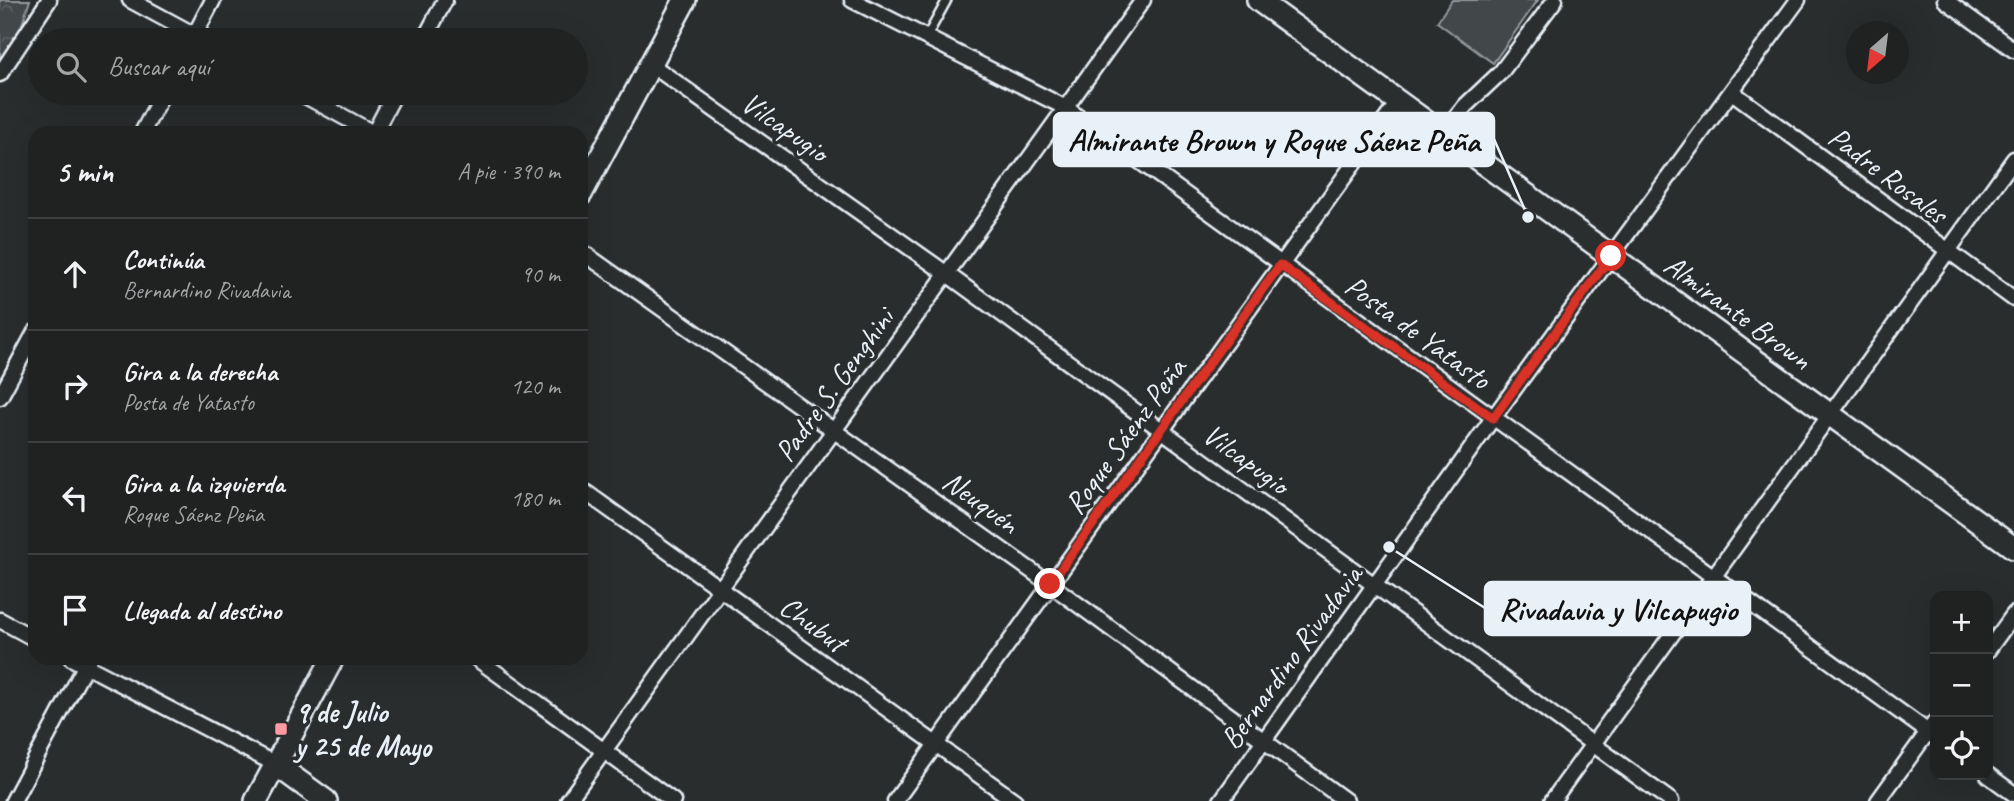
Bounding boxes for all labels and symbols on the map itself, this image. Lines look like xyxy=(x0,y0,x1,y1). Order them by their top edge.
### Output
north arrow xyxy=(1846,21,1909,84)
street label: Vilcapugio xyxy=(734,83,839,172)
callout: Almirante Brown y Roque Sáenz Peña xyxy=(1054,113,1494,166)
street label: Padre Rosales xyxy=(1821,118,1957,234)
text: Almirante Brown y Roque Sáenz Peña xyxy=(1068,120,1483,161)
route start xyxy=(1595,240,1626,271)
street label: Almirante Brown xyxy=(1657,246,1820,379)
street label: Posta de Yatasto xyxy=(1338,266,1499,398)
street label: Padre S. Genghini xyxy=(766,298,904,469)
street label: Roque Sáenz Peña xyxy=(1056,349,1195,521)
street label: Vilcapugio xyxy=(1195,415,1299,505)
street label: Neuquén xyxy=(936,462,1028,543)
street label: Bernardino Rivadavia xyxy=(1212,555,1372,756)
route end xyxy=(1034,568,1065,599)
callout: Rivadavia y Vilcapugio xyxy=(1485,582,1750,635)
street label: Chubut xyxy=(772,587,857,663)
text: Rivadavia y Vilcapugio xyxy=(1499,589,1739,630)
place label: 9 de Julio y 25 de Mayo xyxy=(292,693,433,766)
marker: 9 de Julio y 25 de Mayo xyxy=(273,721,289,737)

